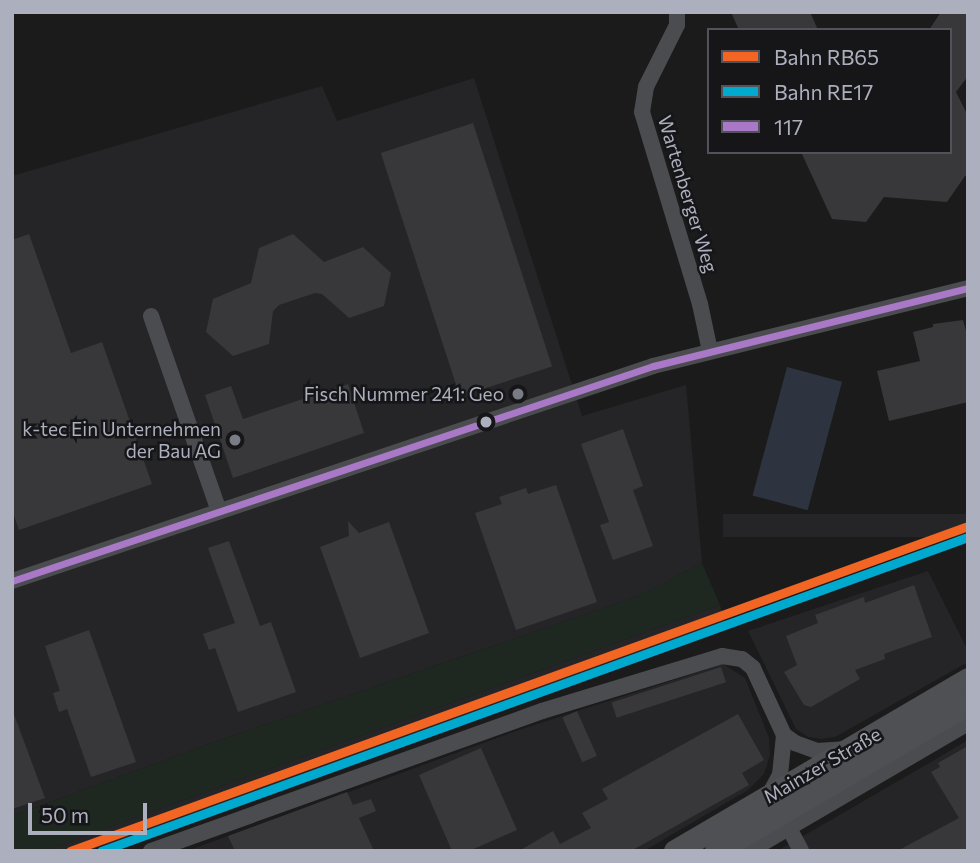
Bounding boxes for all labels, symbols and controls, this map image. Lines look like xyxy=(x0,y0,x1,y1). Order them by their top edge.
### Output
legend xyxy=(707,28,952,154)
text: Bahn RB65 xyxy=(774,44,879,69)
text: Bahn RE17 xyxy=(774,79,873,104)
street label: Wartenberger Weg xyxy=(653,113,723,275)
text: 117 xyxy=(774,114,803,139)
place label: Fisch Nummer 241: Geo xyxy=(304,383,504,405)
marker: Fisch Nummer 241: Geo xyxy=(510,386,526,402)
unlabelled marker xyxy=(479,415,493,429)
place label: k-tec Ein Unternehmen der Bau AG xyxy=(22,418,221,462)
marker: k-tec Ein Unternehmen der Bau AG xyxy=(227,432,243,448)
street label: Mainzer Straße xyxy=(759,722,885,808)
scale bar xyxy=(32,790,150,834)
text: 50 m xyxy=(41,802,89,827)

